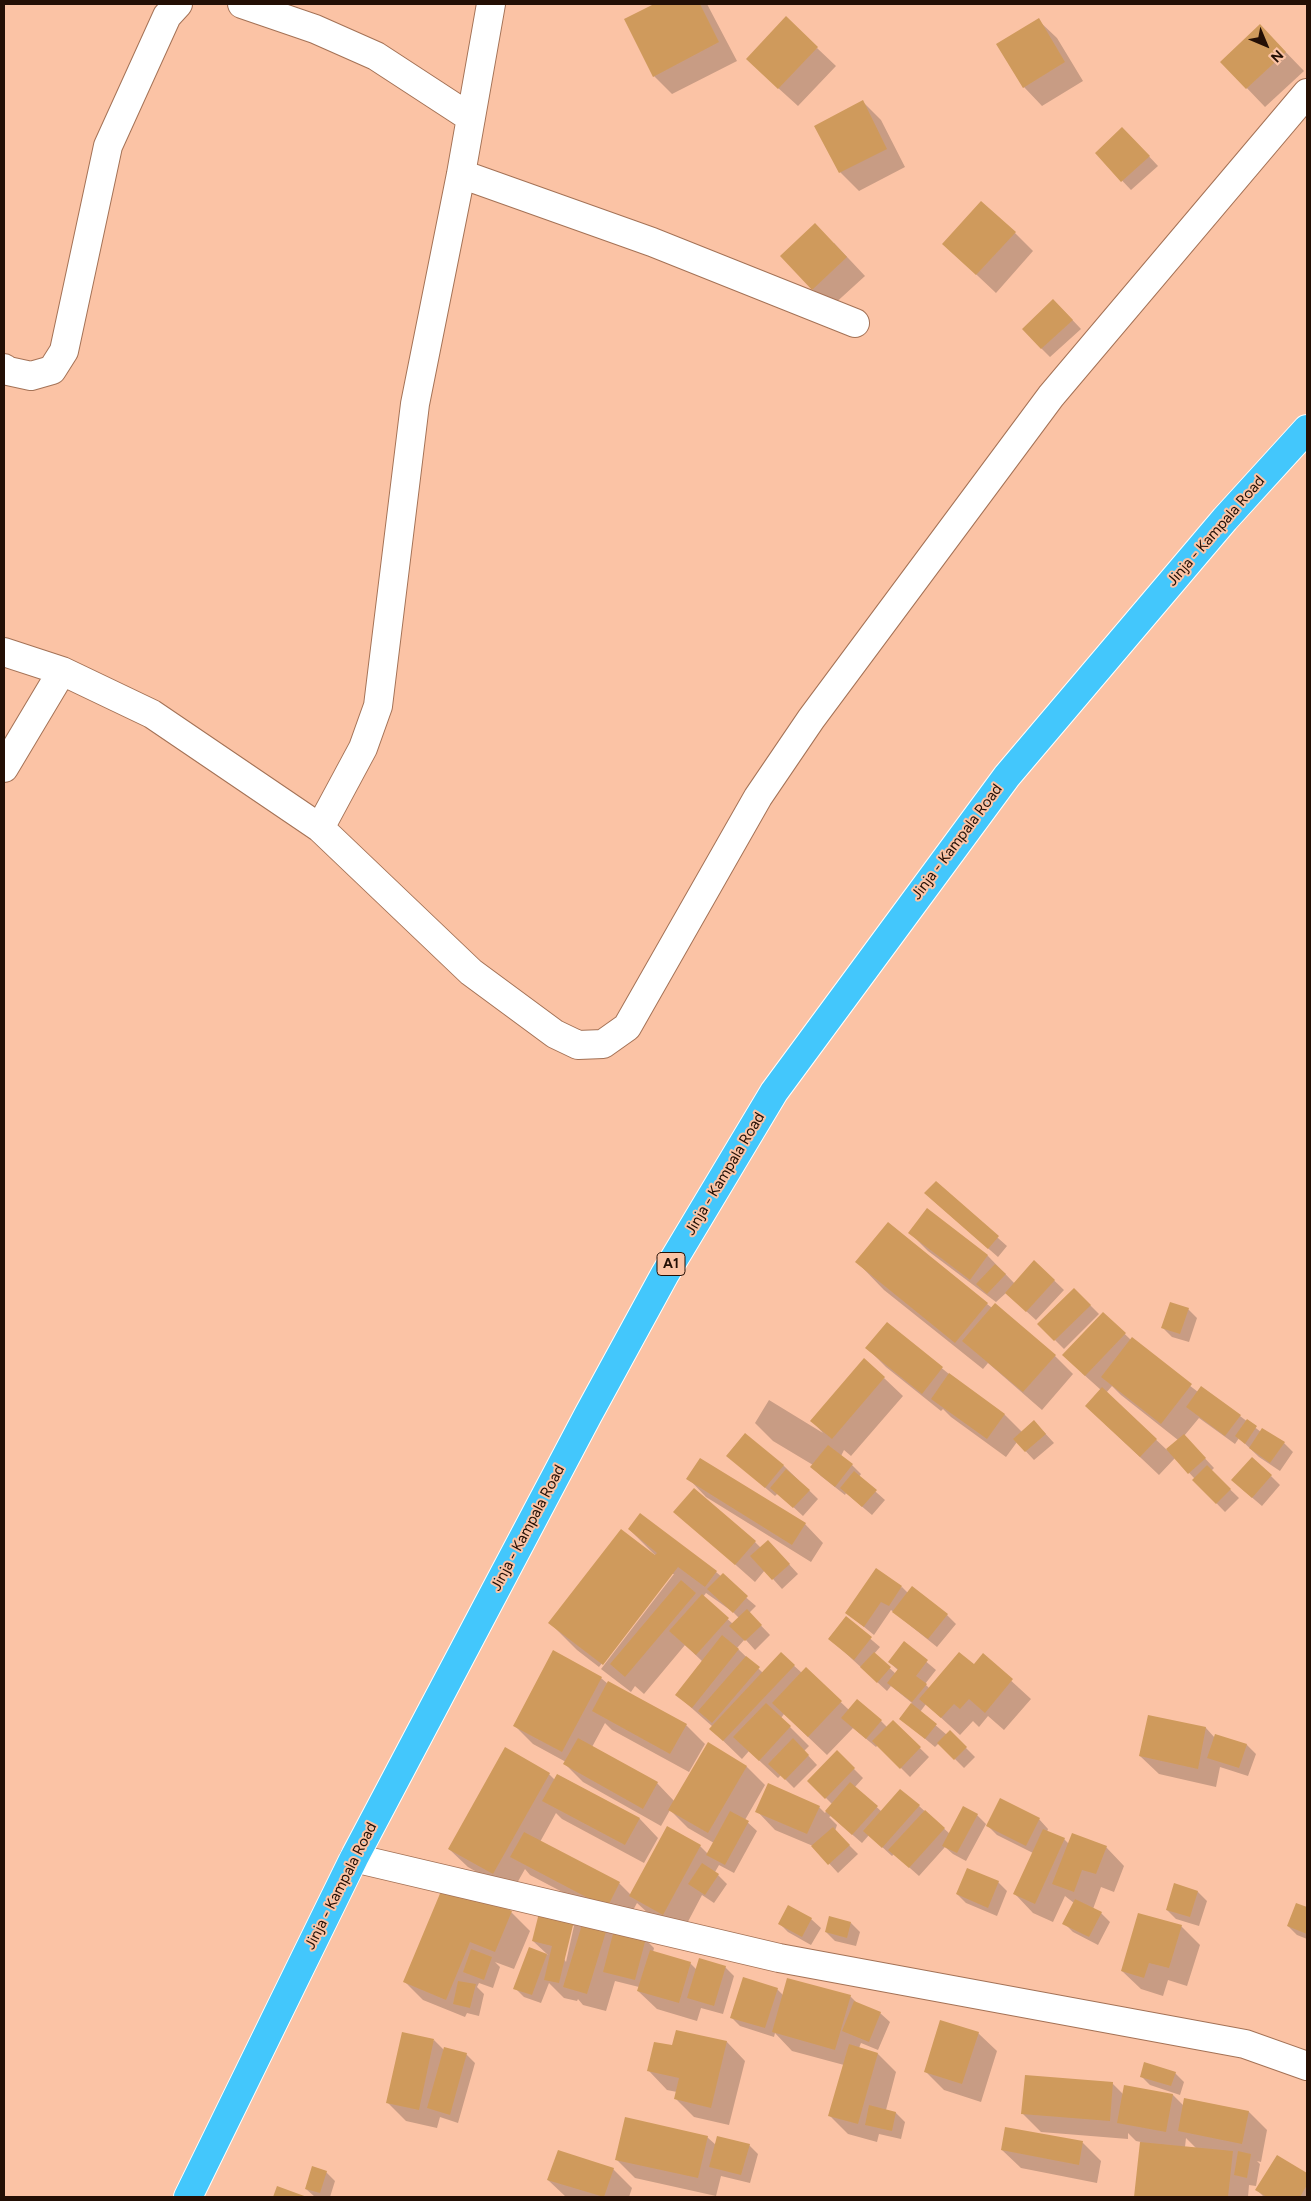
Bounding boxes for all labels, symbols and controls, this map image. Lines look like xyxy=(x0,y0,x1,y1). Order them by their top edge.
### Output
north arrow xyxy=(1241,20,1291,70)
text: N xyxy=(1267,46,1287,66)
street label: Jinja - Kampala Road xyxy=(1163,472,1269,590)
street label: Jinja - Kampala Road xyxy=(908,781,1006,903)
street label: Jinja - Kampala Road xyxy=(681,1109,769,1239)
road number: A1 xyxy=(657,1252,685,1276)
street label: Jinja - Kampala Road xyxy=(487,1462,569,1594)
street label: Jinja - Kampala Road xyxy=(301,1820,381,1952)

